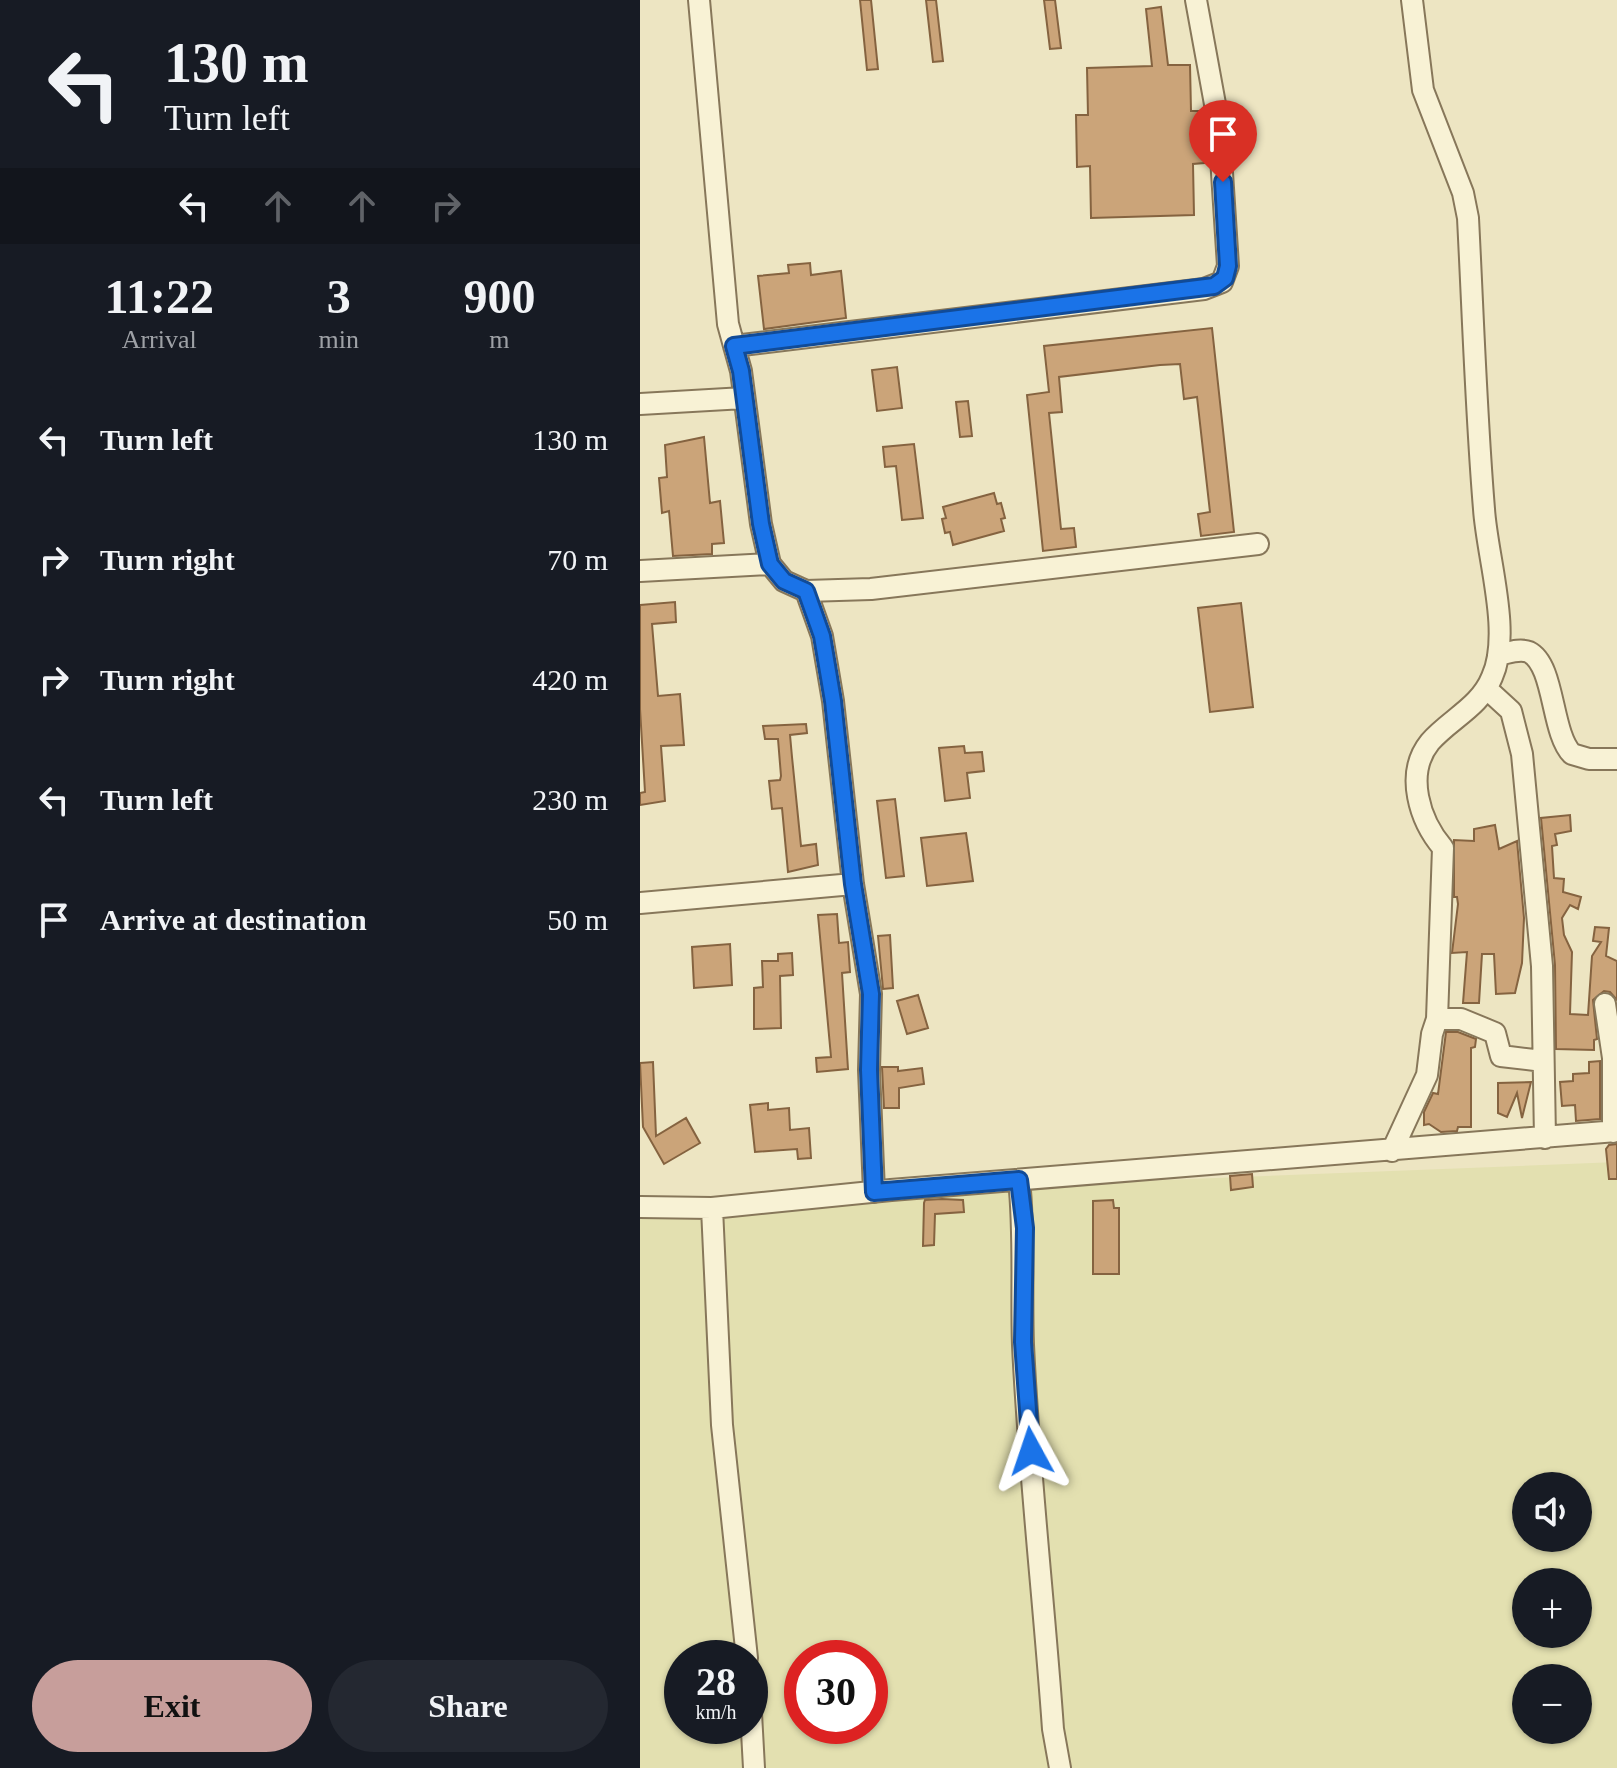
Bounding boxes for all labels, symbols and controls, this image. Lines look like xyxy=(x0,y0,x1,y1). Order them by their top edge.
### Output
icon: left xyxy=(32,32,136,136)
text: 130 m xyxy=(164,32,309,94)
text: Turn left xyxy=(164,98,290,138)
pin xyxy=(1189,100,1257,182)
icon: arrive xyxy=(1201,112,1245,156)
icon: left xyxy=(172,184,216,228)
icon: ahead xyxy=(256,184,300,228)
icon: ahead xyxy=(340,184,384,228)
icon: right xyxy=(424,184,468,228)
text: 11:22 xyxy=(105,270,214,323)
text: 3 xyxy=(327,270,351,323)
text: 900 xyxy=(463,270,535,323)
text: Arrival xyxy=(122,325,197,354)
text: min xyxy=(318,325,359,354)
text: m xyxy=(489,325,510,354)
icon: left xyxy=(32,418,76,462)
text: Turn left xyxy=(100,423,213,456)
text: 130 m xyxy=(532,423,608,456)
icon: right xyxy=(32,538,76,582)
text: Turn right xyxy=(100,543,235,576)
text: 70 m xyxy=(547,543,608,576)
icon: right xyxy=(32,658,76,702)
text: Turn right xyxy=(100,663,235,696)
text: 420 m xyxy=(532,663,608,696)
icon: left xyxy=(32,778,76,822)
text: Turn left xyxy=(100,783,213,816)
text: 230 m xyxy=(532,783,608,816)
icon: arrive xyxy=(32,898,76,942)
text: Arrive at destination xyxy=(100,903,367,936)
text: 50 m xyxy=(547,903,608,936)
position arrow xyxy=(989,1409,1073,1493)
map controls xyxy=(1512,1472,1592,1744)
button: sound xyxy=(1512,1472,1592,1552)
button: + xyxy=(1512,1568,1592,1648)
speed limit sign: 30 xyxy=(784,1640,888,1744)
text: 28 xyxy=(696,1659,736,1704)
button: Exit xyxy=(32,1660,312,1752)
button: Share xyxy=(328,1660,608,1752)
button: − xyxy=(1512,1664,1592,1744)
text: km/h xyxy=(695,1701,737,1723)

